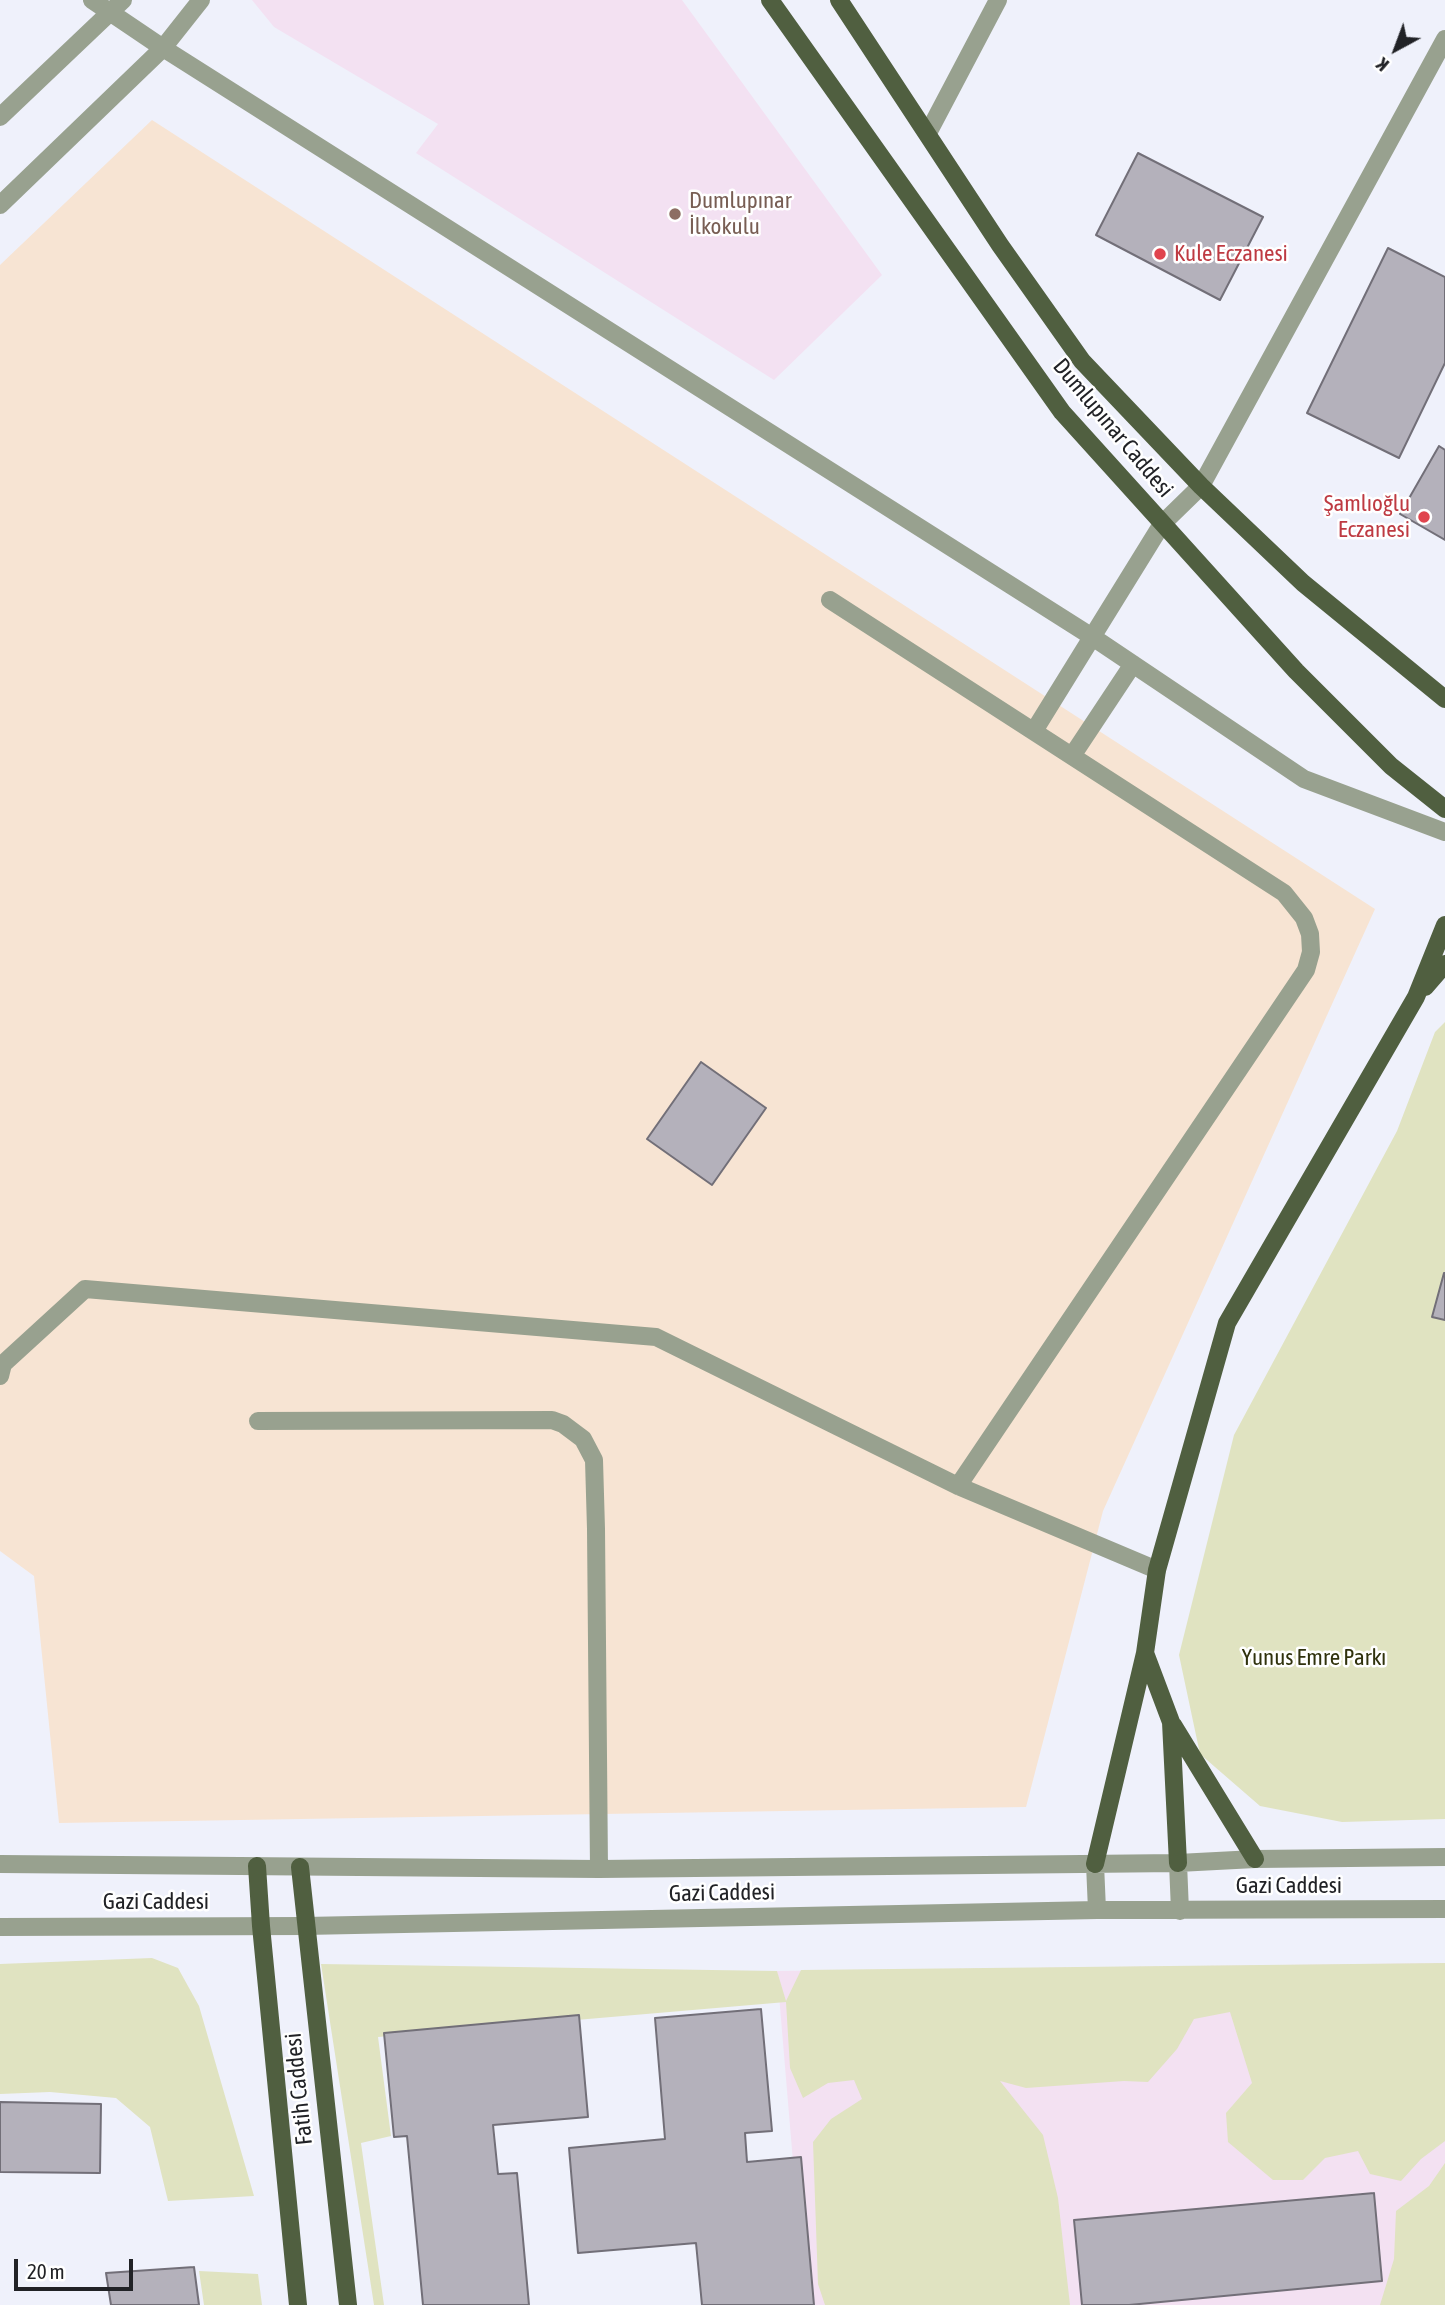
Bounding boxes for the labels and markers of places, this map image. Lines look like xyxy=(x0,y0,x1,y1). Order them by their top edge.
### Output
place label: Dumlupınar İlkokulu xyxy=(689,187,792,241)
marker: Dumlupınar İlkokulu xyxy=(667,206,683,222)
place label: Kule Eczanesi xyxy=(1174,240,1288,268)
marker: Kule Eczanesi xyxy=(1152,246,1168,262)
place label: Şamlıoğlu Eczanesi xyxy=(1324,490,1410,544)
marker: Şamlıoğlu Eczanesi xyxy=(1416,509,1432,525)

